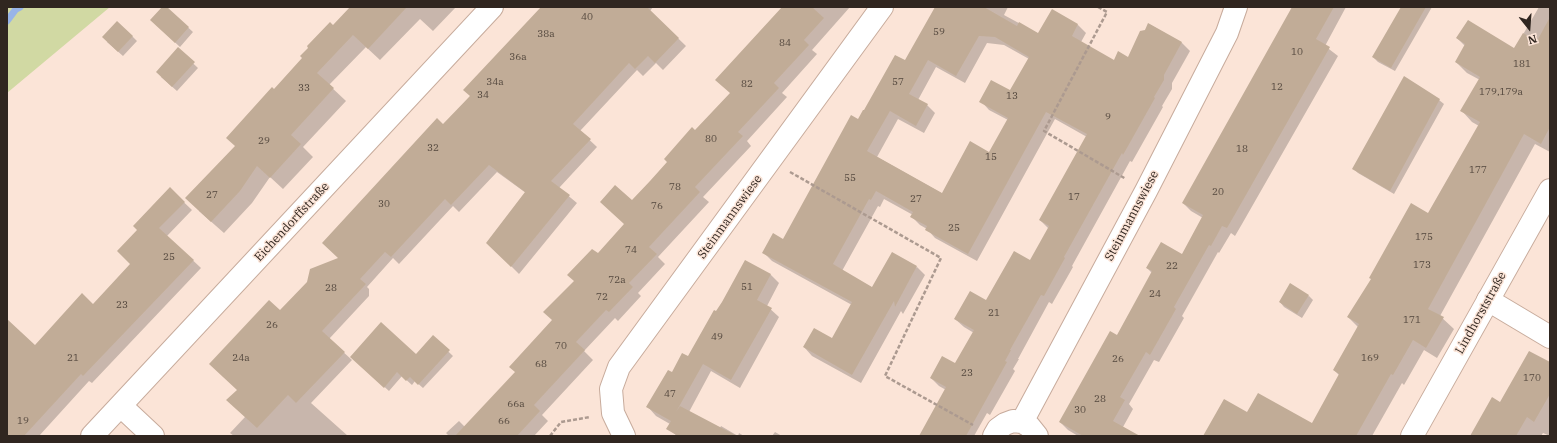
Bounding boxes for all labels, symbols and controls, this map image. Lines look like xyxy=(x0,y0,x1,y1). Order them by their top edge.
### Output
north arrow xyxy=(1509,8,1549,48)
house number: 40 xyxy=(581,11,593,23)
house number: 59 xyxy=(933,26,945,38)
house number: 38a xyxy=(537,28,555,40)
text: N xyxy=(1526,32,1539,47)
house number: 84 xyxy=(779,37,791,49)
house number: 10 xyxy=(1291,46,1303,58)
house number: 36a xyxy=(509,51,527,63)
house number: 181 xyxy=(1513,58,1531,70)
house number: 34a xyxy=(486,76,504,88)
house number: 57 xyxy=(892,76,904,88)
house number: 82 xyxy=(741,78,753,90)
house number: 12 xyxy=(1271,81,1283,93)
house number: 33 xyxy=(298,82,310,94)
house number: 179,179a xyxy=(1479,86,1523,98)
house number: 34 xyxy=(477,89,489,101)
house number: 13 xyxy=(1006,90,1018,102)
house number: 9 xyxy=(1105,111,1111,123)
house number: 80 xyxy=(705,133,717,145)
house number: 29 xyxy=(258,135,270,147)
house number: 32 xyxy=(427,142,439,154)
house number: 18 xyxy=(1236,143,1248,155)
house number: 15 xyxy=(985,151,997,163)
house number: 177 xyxy=(1469,164,1487,176)
street label: Steinmannswiese xyxy=(1102,168,1162,264)
street label: Steinmannswiese xyxy=(695,172,765,262)
house number: 55 xyxy=(844,172,856,184)
street label: Eichendorffstraße xyxy=(252,179,332,265)
house number: 78 xyxy=(669,181,681,193)
house number: 20 xyxy=(1212,186,1224,198)
house number: 27 xyxy=(206,189,218,201)
house number: 17 xyxy=(1068,191,1080,203)
house number: 27 xyxy=(910,193,922,205)
house number: 30 xyxy=(378,198,390,210)
house number: 76 xyxy=(651,200,663,212)
house number: 25 xyxy=(948,222,960,234)
house number: 175 xyxy=(1415,231,1433,243)
house number: 74 xyxy=(625,244,637,256)
house number: 25 xyxy=(163,251,175,263)
house number: 173 xyxy=(1413,259,1431,271)
house number: 22 xyxy=(1166,260,1178,272)
street label: Lindhorststraße xyxy=(1453,270,1509,356)
house number: 72a xyxy=(608,274,626,286)
house number: 51 xyxy=(741,281,753,293)
house number: 28 xyxy=(325,282,337,294)
house number: 24 xyxy=(1149,288,1161,300)
house number: 72 xyxy=(596,291,608,303)
house number: 23 xyxy=(116,299,128,311)
house number: 21 xyxy=(988,307,1000,319)
house number: 171 xyxy=(1403,314,1421,326)
house number: 26 xyxy=(266,319,278,331)
house number: 49 xyxy=(711,331,723,343)
house number: 70 xyxy=(555,340,567,352)
house number: 21 xyxy=(67,352,79,364)
house number: 24a xyxy=(232,352,250,364)
house number: 169 xyxy=(1361,352,1379,364)
house number: 26 xyxy=(1112,353,1124,365)
house number: 68 xyxy=(535,358,547,370)
house number: 23 xyxy=(961,367,973,379)
house number: 170 xyxy=(1523,372,1541,384)
house number: 47 xyxy=(664,388,676,400)
house number: 28 xyxy=(1094,393,1106,405)
house number: 66a xyxy=(507,398,525,410)
house number: 30 xyxy=(1074,404,1086,416)
house number: 19 xyxy=(17,415,29,427)
house number: 66 xyxy=(498,415,510,427)

